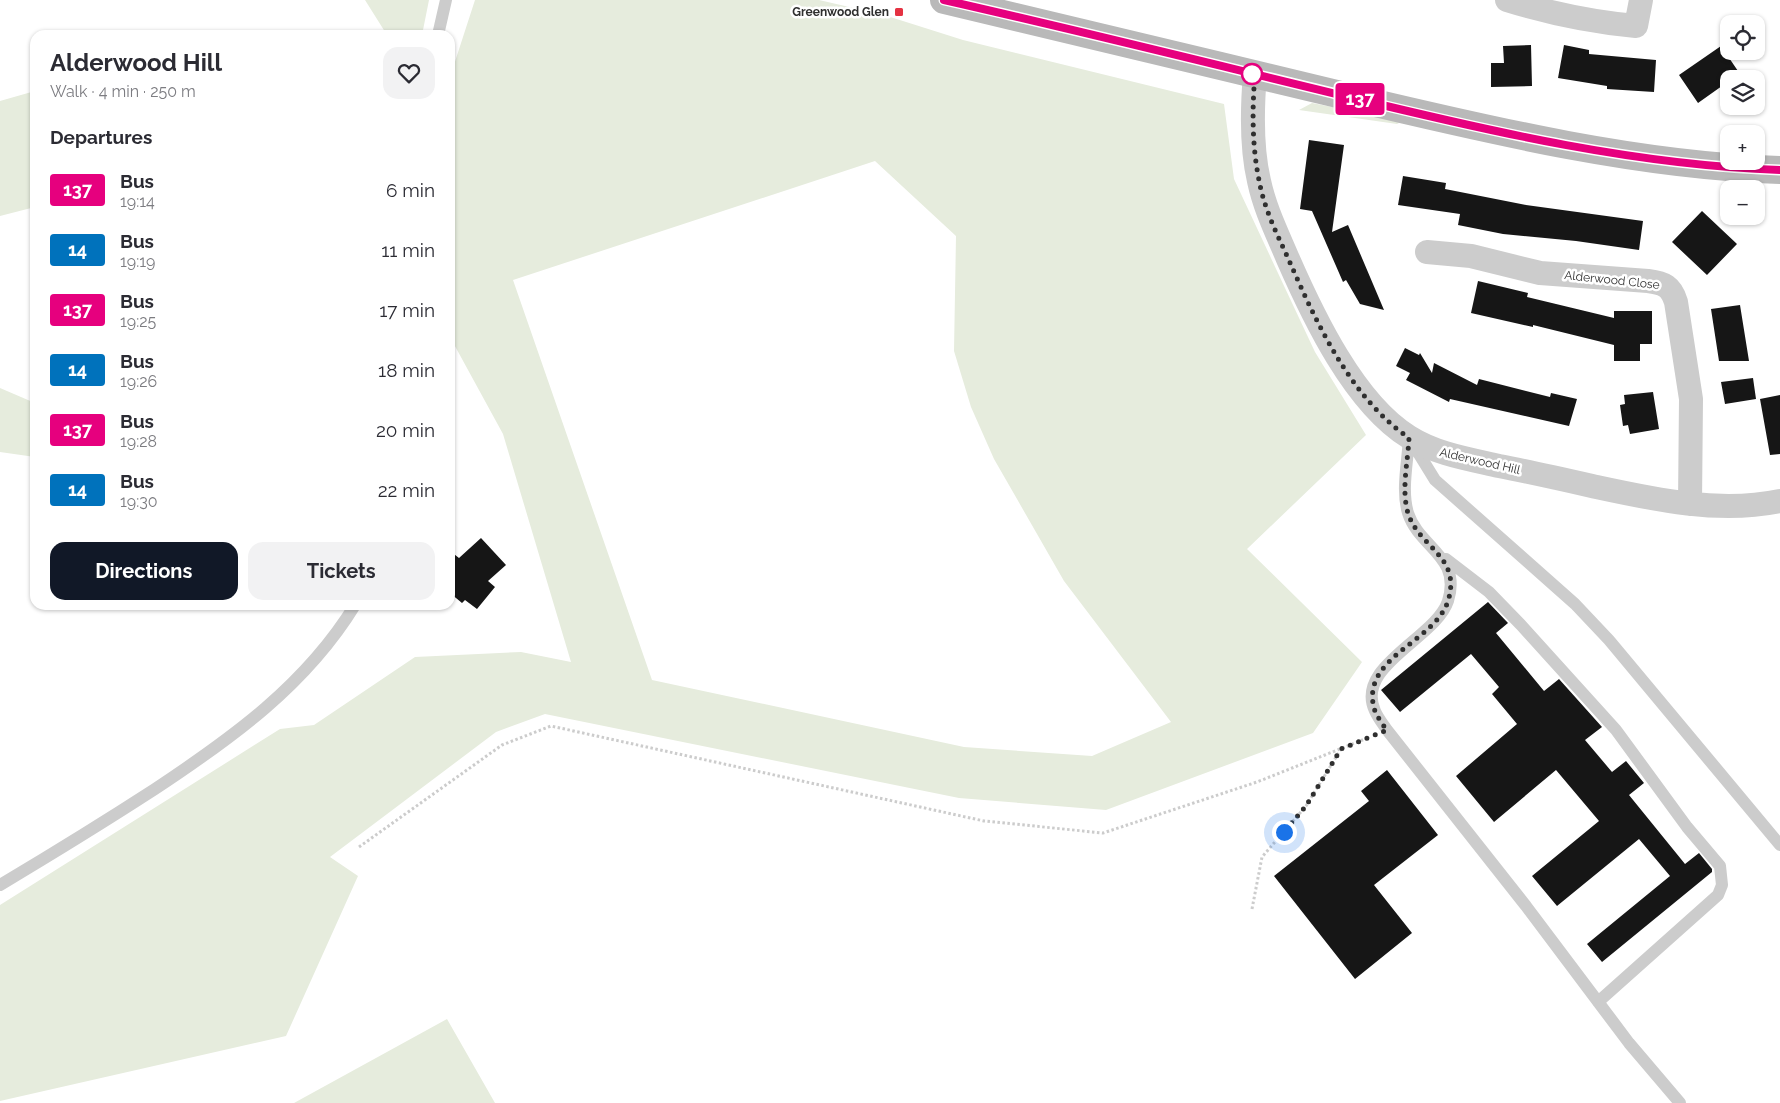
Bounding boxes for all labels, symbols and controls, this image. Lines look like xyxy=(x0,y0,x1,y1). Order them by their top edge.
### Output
place label: Greenwood Glen xyxy=(792,5,889,19)
marker: Greenwood Glen xyxy=(893,6,905,18)
map controls xyxy=(1720,15,1765,225)
button: locate xyxy=(1720,15,1765,60)
button: heart xyxy=(383,47,435,99)
text: Alderwood Hill xyxy=(50,48,222,77)
unlabelled marker xyxy=(1241,63,1263,85)
button: layers xyxy=(1720,70,1765,115)
text: Walk · 4 min · 250 m xyxy=(50,82,196,101)
line badge: 137 xyxy=(1331,83,1389,115)
text: 137 xyxy=(1345,88,1375,109)
button: + xyxy=(1720,125,1765,170)
text: Departures xyxy=(50,126,152,148)
text: Bus xyxy=(120,170,154,192)
text: 137 xyxy=(63,179,92,200)
text: 6 min xyxy=(386,179,435,201)
button: − xyxy=(1720,180,1765,225)
text: 19:14 xyxy=(120,192,155,211)
text: Bus xyxy=(120,230,154,252)
text: 14 xyxy=(68,239,87,260)
text: 11 min xyxy=(381,239,435,261)
text: 19:19 xyxy=(120,252,155,271)
street label: Alderwood Close xyxy=(1564,268,1660,292)
text: Bus xyxy=(120,290,154,312)
text: 137 xyxy=(63,299,92,320)
text: 17 min xyxy=(379,299,435,321)
text: 19:25 xyxy=(120,312,156,331)
text: Bus xyxy=(120,350,154,372)
text: 14 xyxy=(68,359,87,380)
text: 18 min xyxy=(378,359,435,381)
text: 19:26 xyxy=(120,372,157,391)
text: Bus xyxy=(120,410,154,432)
text: 137 xyxy=(63,419,92,440)
text: 20 min xyxy=(376,419,435,441)
text: 19:28 xyxy=(120,432,157,451)
street label: Alderwood Hill xyxy=(1438,445,1522,477)
text: Bus xyxy=(120,470,154,492)
text: 14 xyxy=(68,479,87,500)
text: 22 min xyxy=(378,479,435,501)
text: 19:30 xyxy=(120,492,158,511)
button: Directions xyxy=(50,542,238,600)
button: Tickets xyxy=(248,542,435,600)
your location xyxy=(1272,820,1297,845)

